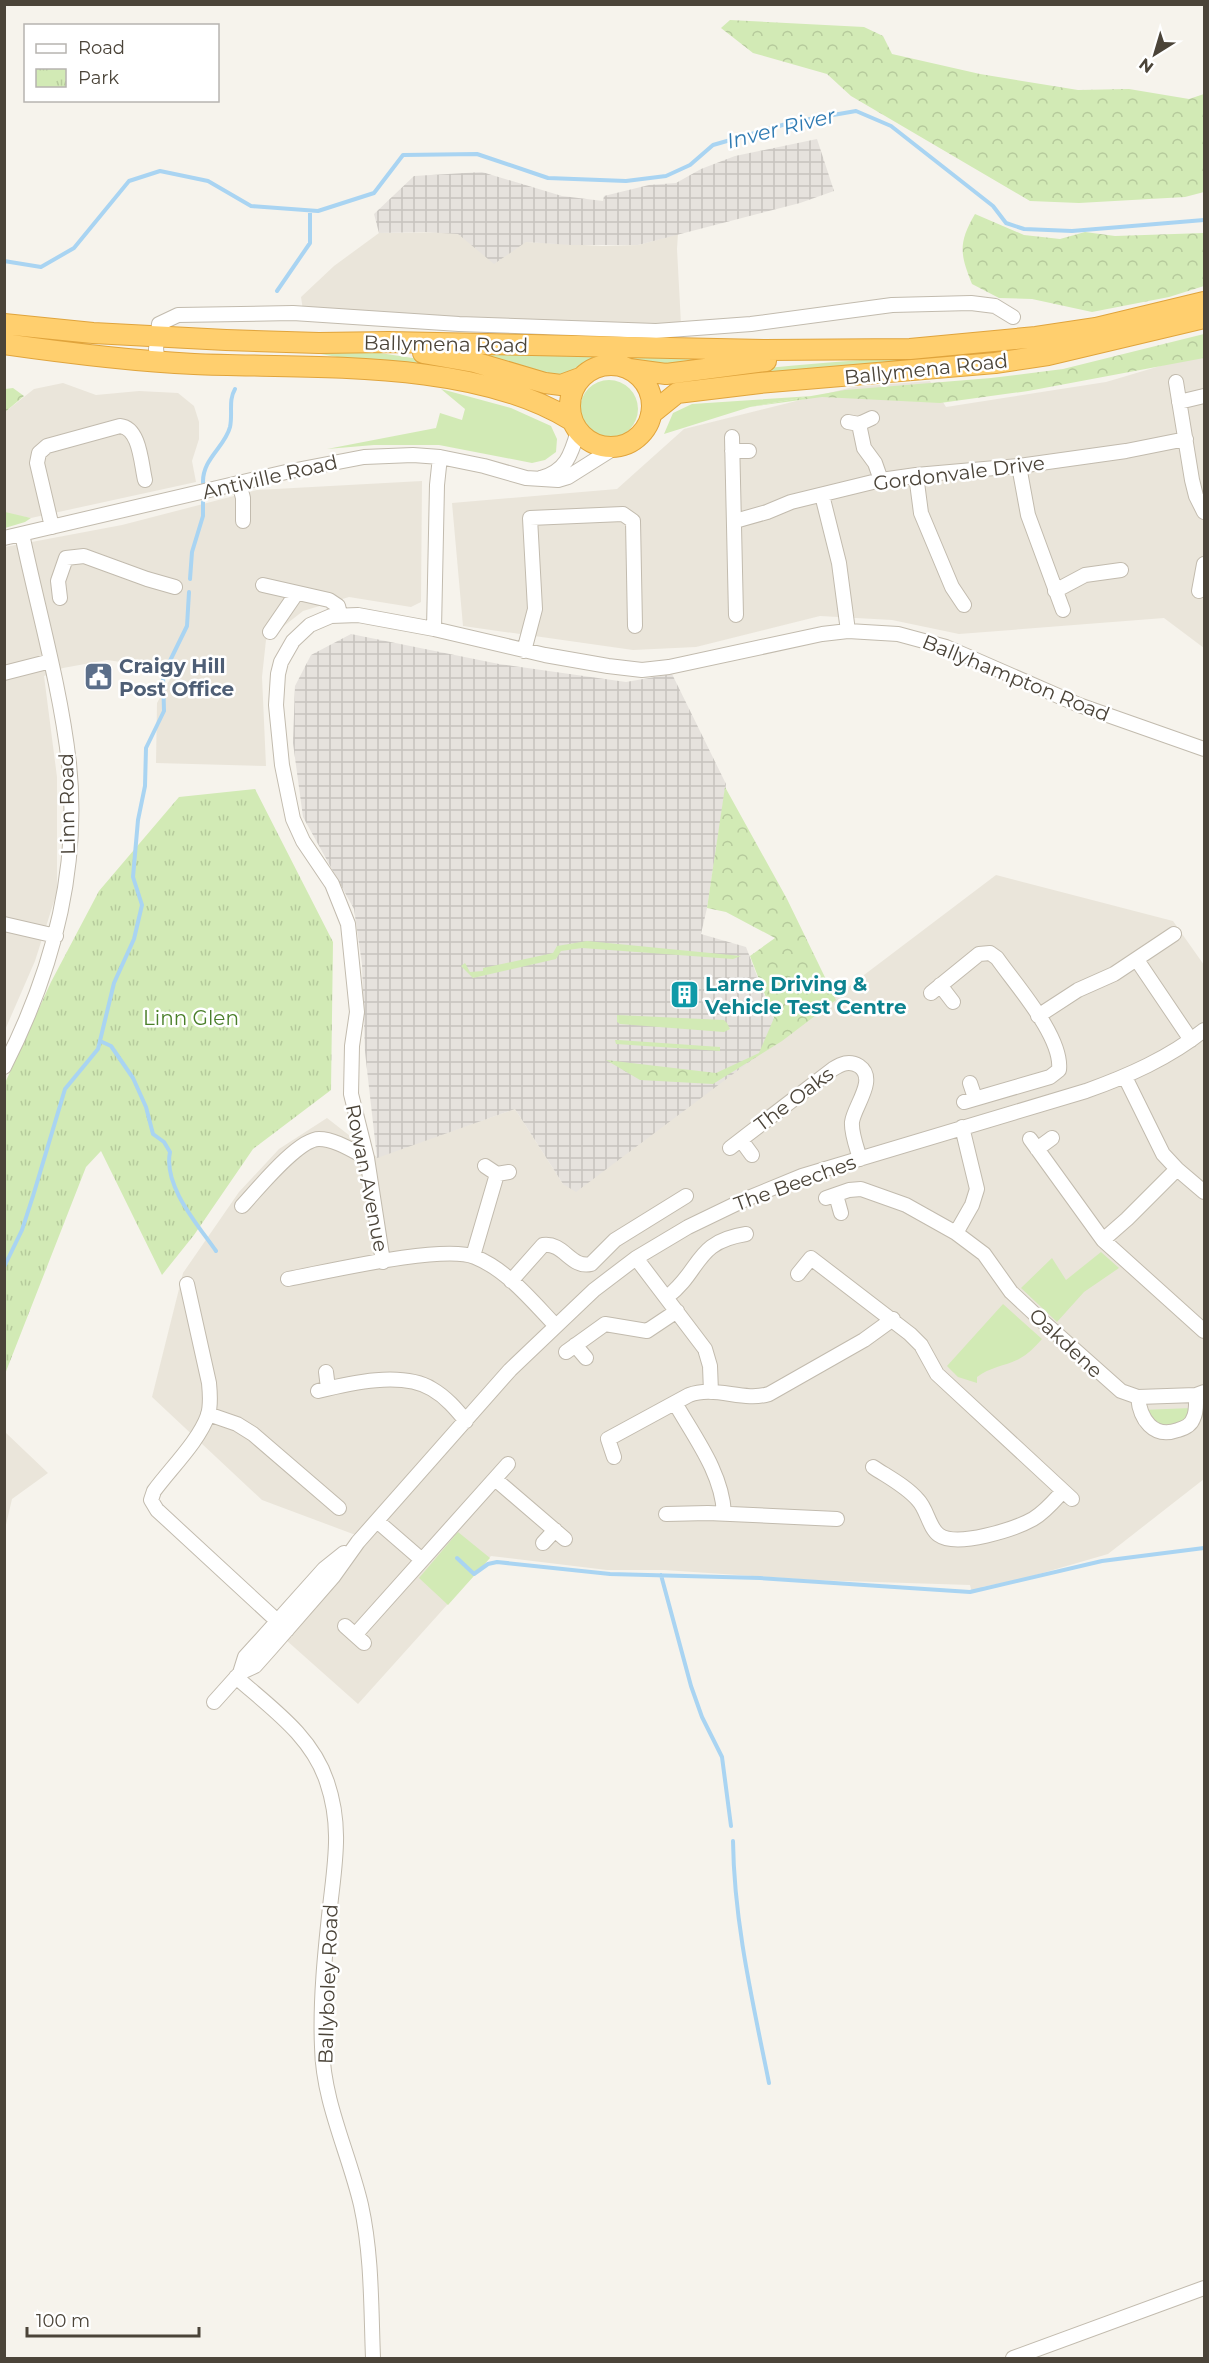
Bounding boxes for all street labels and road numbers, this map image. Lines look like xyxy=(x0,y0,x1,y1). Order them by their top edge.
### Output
street label: Ballymena Road xyxy=(364,331,528,357)
street label: Ballymena Road xyxy=(843,348,1009,390)
street label: Antiville Road xyxy=(200,450,340,504)
street label: Gordonvale Drive xyxy=(872,451,1046,495)
street label: Ballyhampton Road xyxy=(919,629,1113,727)
street label: Linn Road xyxy=(54,753,80,855)
street label: The Oaks xyxy=(750,1062,838,1136)
street label: Rowan Avenue xyxy=(341,1102,393,1254)
street label: The Beeches xyxy=(731,1150,859,1216)
street label: Oakdene xyxy=(1024,1303,1108,1383)
street label: Ballyboley Road xyxy=(313,1904,343,2064)

